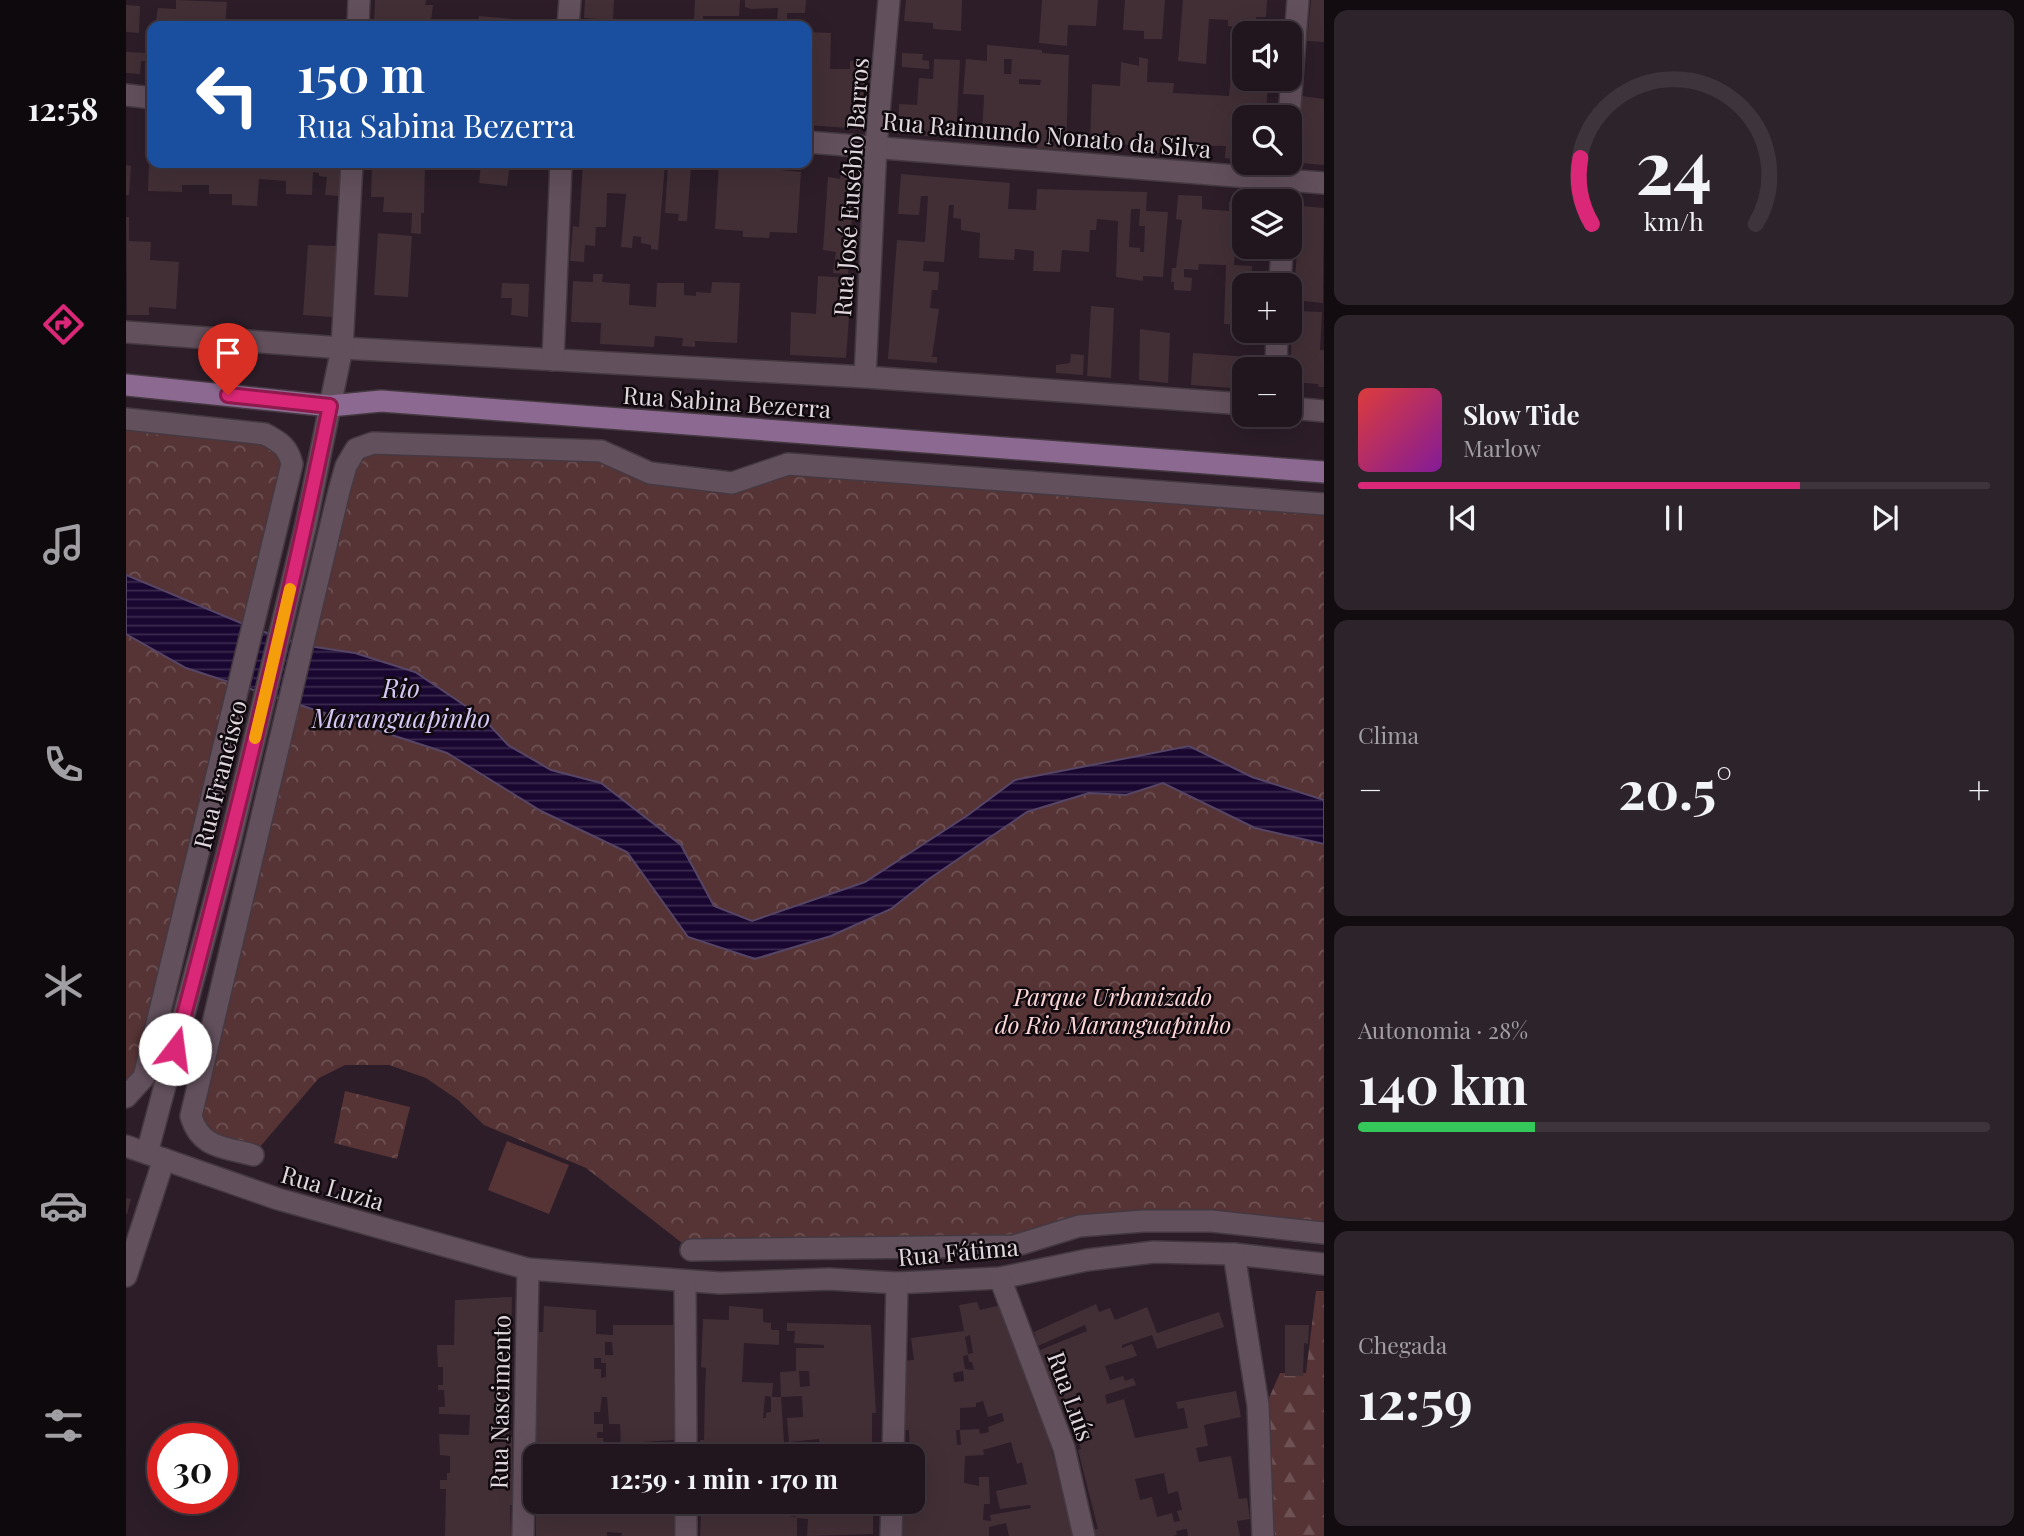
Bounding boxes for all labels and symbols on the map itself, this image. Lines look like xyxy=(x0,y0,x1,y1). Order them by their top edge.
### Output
street label: Rua José Eusébio Barros xyxy=(825,57,875,317)
street label: Rua Raimundo Nonato da Silva xyxy=(881,104,1213,164)
pin xyxy=(198,323,258,395)
street label: Rua Sabina Bezerra xyxy=(622,378,832,424)
water label: Rio Maranguapinho xyxy=(311,670,490,735)
street label: Rua Francisco xyxy=(185,696,253,852)
park label: Parque Urbanizado do Rio Maranguapinho xyxy=(995,980,1231,1040)
position arrow xyxy=(138,1012,212,1086)
street label: Rua Luzia xyxy=(278,1157,388,1217)
street label: Rua Fátima xyxy=(896,1230,1020,1272)
street label: Rua Nascimento xyxy=(481,1315,517,1489)
street label: Rua Luís xyxy=(1041,1347,1103,1445)
speed limit sign: 30 xyxy=(147,1423,238,1514)

